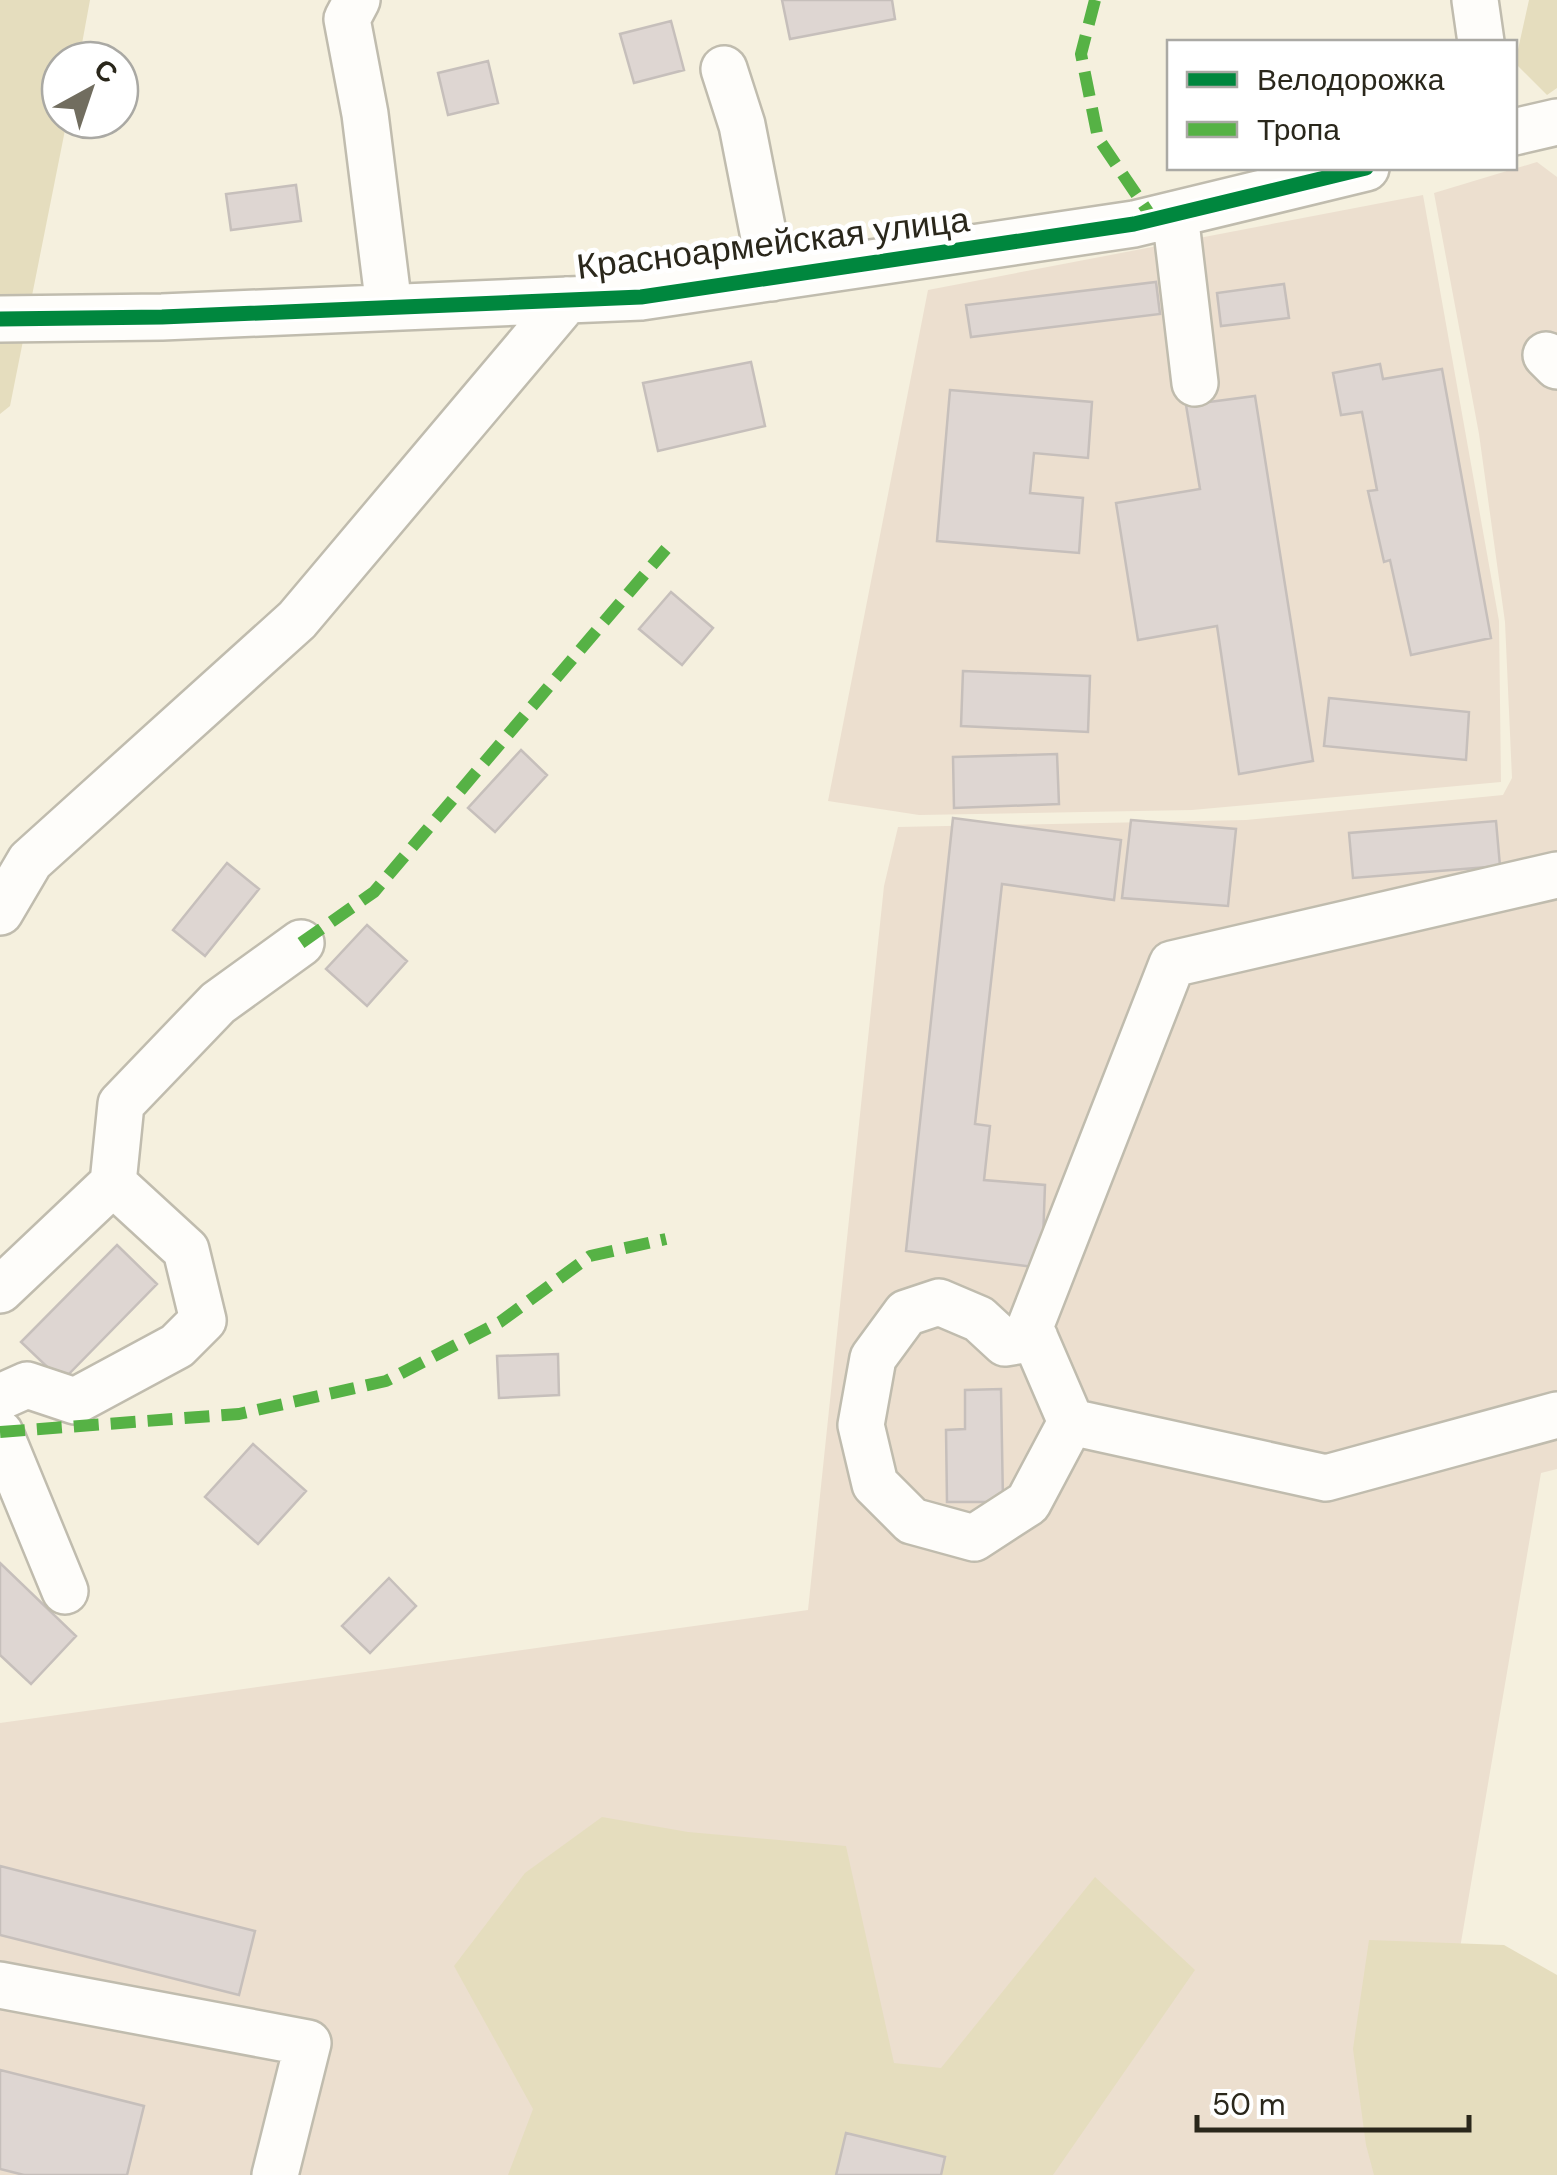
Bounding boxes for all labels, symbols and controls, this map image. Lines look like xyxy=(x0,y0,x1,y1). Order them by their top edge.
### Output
north arrow xyxy=(40,40,140,140)
legend xyxy=(1167,40,1517,170)
text: С xyxy=(86,51,125,92)
text: Велодорожка xyxy=(1257,60,1445,99)
text: Тропа xyxy=(1257,110,1340,149)
street label: Красноармейская улица xyxy=(574,196,972,290)
scale bar xyxy=(1197,2070,1470,2132)
text: 50 m xyxy=(1212,2085,1286,2124)

